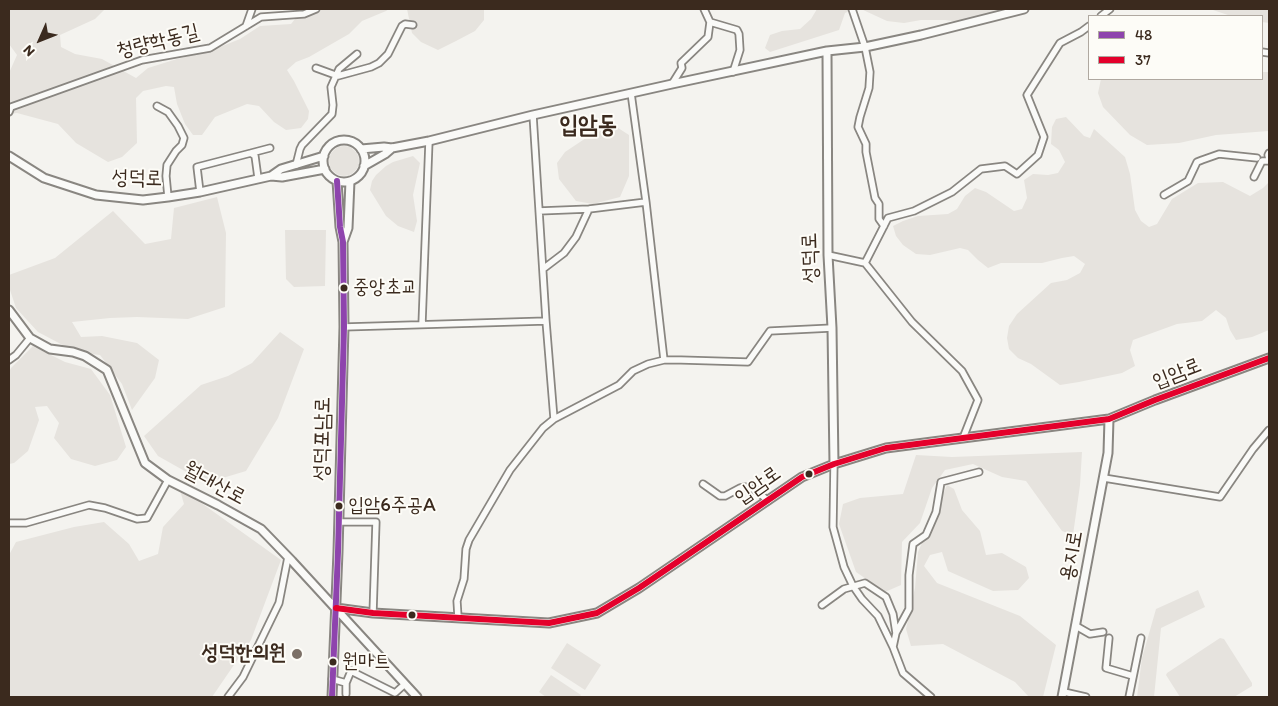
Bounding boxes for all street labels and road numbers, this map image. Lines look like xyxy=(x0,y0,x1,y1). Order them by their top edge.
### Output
street label: 청량학동길 xyxy=(114,20,202,64)
street label: 성덕로 xyxy=(111,166,163,192)
street label: 성덕로 xyxy=(798,232,824,284)
street label: 입암로 xyxy=(1149,353,1205,395)
street label: 성덕포남로 xyxy=(310,397,336,481)
street label: 월대산로 xyxy=(178,457,250,511)
street label: 입암로 xyxy=(730,461,786,511)
street label: 용지로 xyxy=(1055,529,1089,583)

